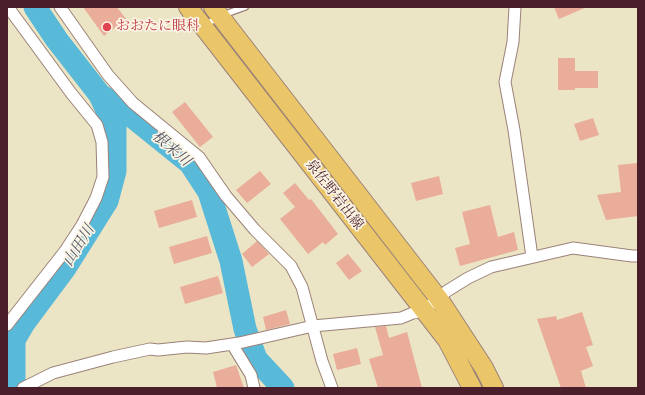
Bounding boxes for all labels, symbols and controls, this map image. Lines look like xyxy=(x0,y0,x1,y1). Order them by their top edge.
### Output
place label: おおたに眼科 xyxy=(116,19,200,35)
marker: おおたに眼科 xyxy=(101,21,113,33)
water label: 根来川 xyxy=(148,127,194,171)
street label: 泉佐野岩出線 xyxy=(302,157,366,233)
water label: 山田川 xyxy=(59,222,99,270)

